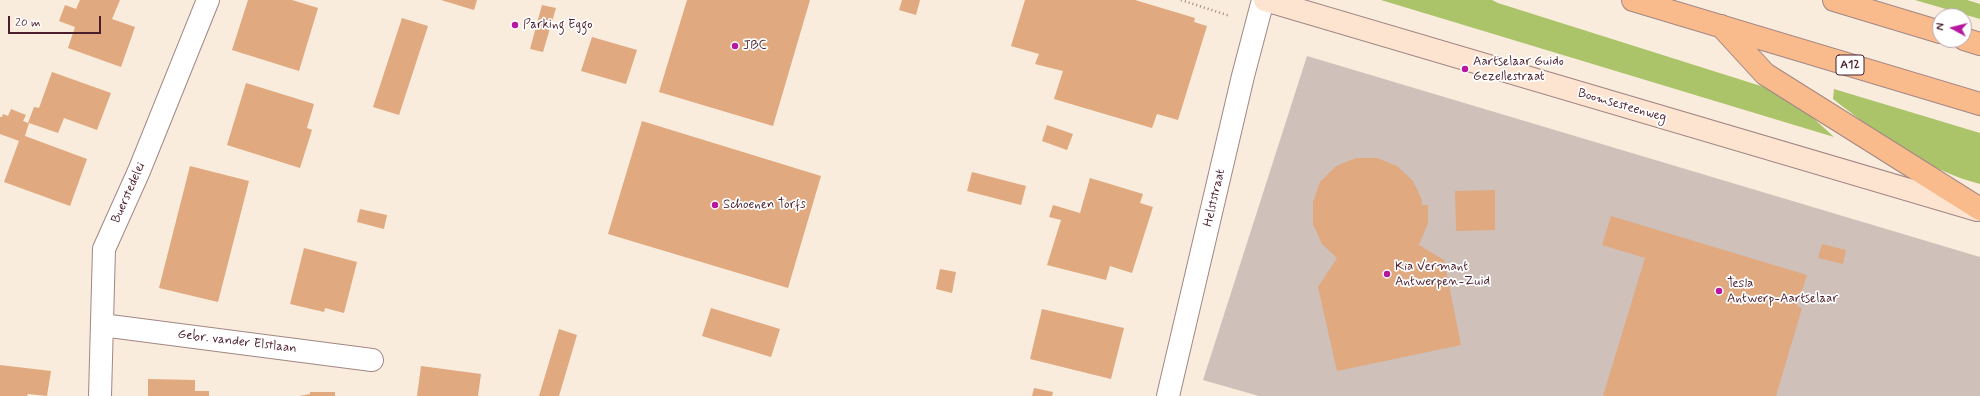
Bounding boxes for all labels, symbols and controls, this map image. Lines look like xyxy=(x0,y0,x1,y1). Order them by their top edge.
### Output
scale bar xyxy=(10,8,103,34)
north arrow xyxy=(1932,8,1972,48)
text: 20 m xyxy=(15,15,41,31)
place label: Parking Eggo xyxy=(523,17,592,33)
marker: Parking Eggo xyxy=(510,20,520,30)
text: N xyxy=(1934,22,1948,31)
place label: JBC xyxy=(743,38,767,54)
marker: JBC xyxy=(730,41,740,51)
place label: Aartselaar Guido Gezellestraat xyxy=(1473,54,1564,85)
road number: A12 xyxy=(1836,55,1864,75)
marker: Aartselaar Guido Gezellestraat xyxy=(1460,64,1470,74)
street label: Boomsesteenweg xyxy=(1576,86,1668,126)
street label: Buerstedelei xyxy=(109,160,149,226)
street label: Helststraat xyxy=(1201,168,1229,228)
place label: Schoenen Torfs xyxy=(723,197,806,213)
marker: Schoenen Torfs xyxy=(710,200,720,210)
place label: Kia Vermant Antwerpen-Zuid xyxy=(1395,259,1490,290)
marker: Kia Vermant Antwerpen-Zuid xyxy=(1382,269,1392,279)
place label: Tesla Antwerp-Aartselaar xyxy=(1727,276,1838,307)
marker: Tesla Antwerp-Aartselaar xyxy=(1714,286,1724,296)
street label: Gebr. vander Elstlaan xyxy=(177,327,297,357)

